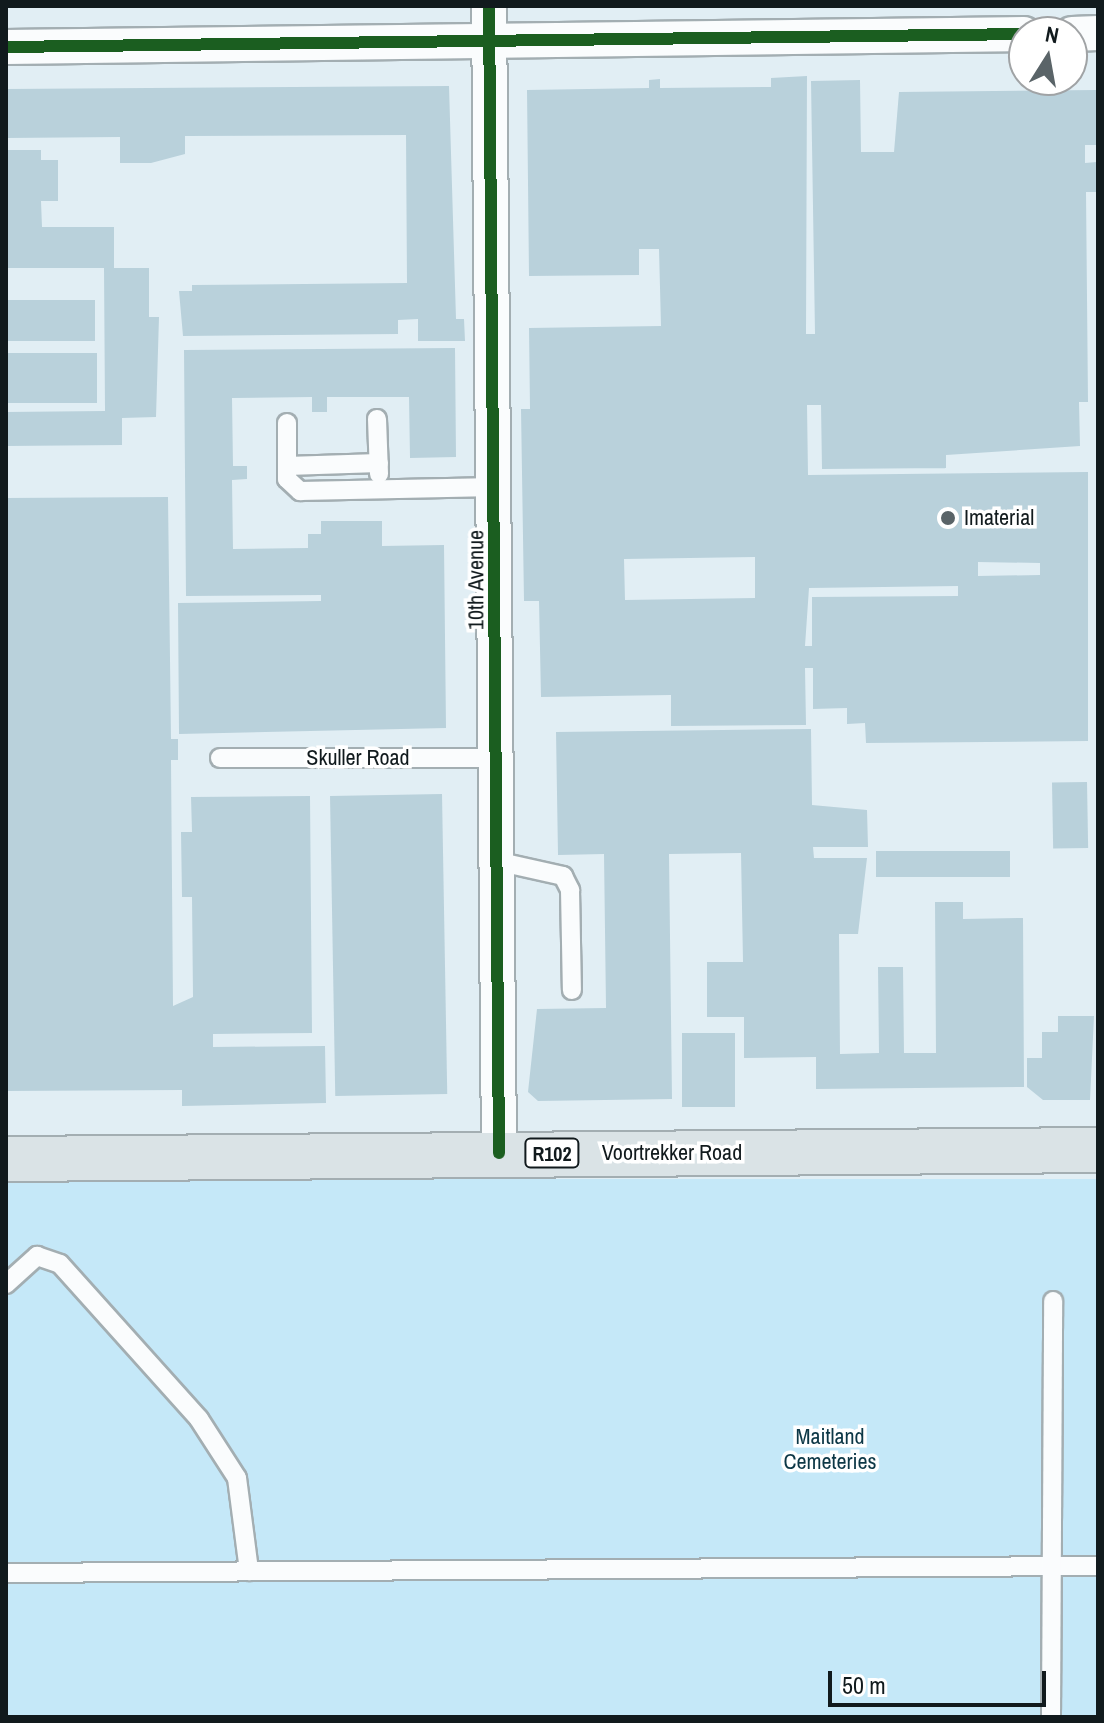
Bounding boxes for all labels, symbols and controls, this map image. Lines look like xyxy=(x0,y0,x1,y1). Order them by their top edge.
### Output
north arrow xyxy=(1008,16,1088,96)
text: N xyxy=(1043,18,1061,50)
place label: Imaterial xyxy=(964,505,1034,531)
marker: Imaterial xyxy=(939,509,957,527)
street label: 10th Avenue xyxy=(463,529,489,631)
street label: Skuller Road xyxy=(306,745,410,771)
road number: R102 xyxy=(524,1137,580,1169)
street label: Voortrekker Road xyxy=(602,1140,742,1166)
park label: Maitland Cemeteries xyxy=(783,1423,877,1474)
scale bar xyxy=(832,1655,1050,1705)
text: 50 m xyxy=(842,1669,886,1701)

